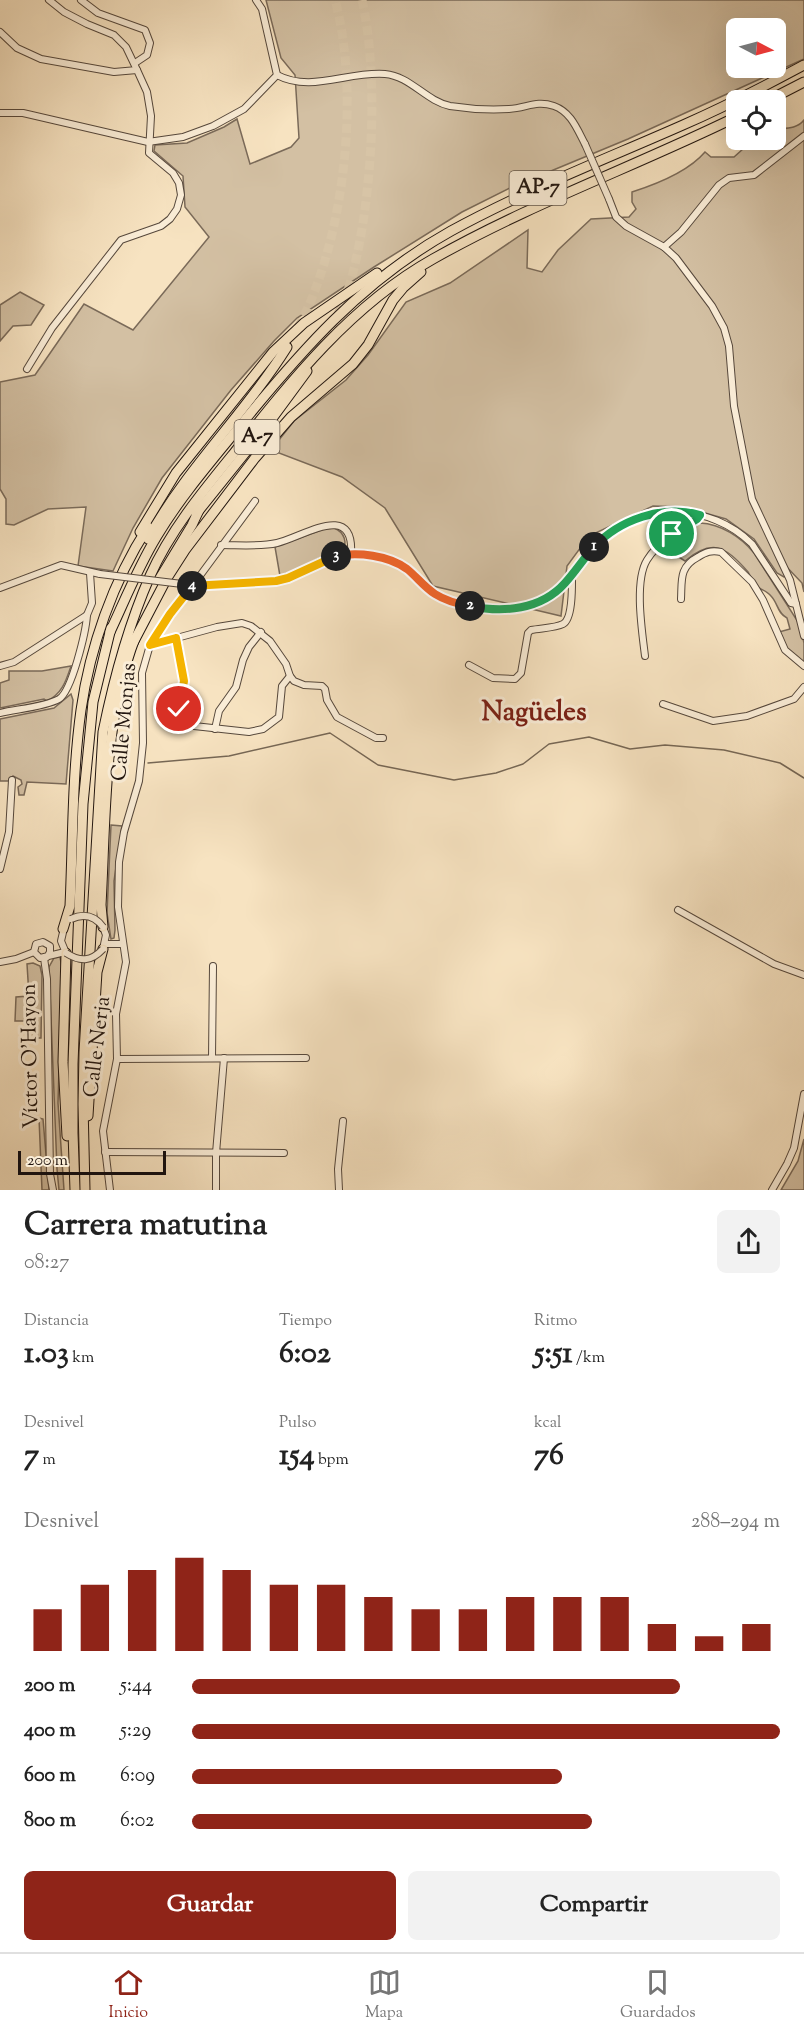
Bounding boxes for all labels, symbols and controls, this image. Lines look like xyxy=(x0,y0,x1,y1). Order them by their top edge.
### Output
north arrow xyxy=(726,18,786,78)
map controls xyxy=(726,18,786,150)
button: locate xyxy=(726,90,786,150)
road number: AP-7 xyxy=(510,171,566,205)
road number: A-7 xyxy=(234,420,280,454)
pin xyxy=(646,508,697,559)
icon: arrive xyxy=(655,517,688,550)
pin: 1 xyxy=(579,532,609,562)
text: 1 xyxy=(591,535,597,558)
pin: 3 xyxy=(321,541,351,571)
text: 3 xyxy=(333,544,339,567)
pin: 4 xyxy=(177,571,207,601)
text: 4 xyxy=(188,574,196,597)
pin: 2 xyxy=(455,591,485,621)
text: 2 xyxy=(466,594,474,617)
street label: Calle Monjas xyxy=(105,662,145,782)
pin xyxy=(153,683,204,734)
icon: check xyxy=(162,692,195,725)
district label: Nagüeles xyxy=(481,694,587,733)
street label: Víctor O'Hayon xyxy=(15,983,47,1129)
street label: Calle Nerja xyxy=(77,994,119,1099)
scale bar xyxy=(18,1148,166,1176)
text: 200 m xyxy=(27,1150,68,1173)
text: Carrera matutina xyxy=(24,1202,267,1250)
button: share xyxy=(717,1210,780,1273)
text: 08:27 xyxy=(24,1249,69,1278)
text: Distancia xyxy=(24,1310,89,1333)
text: Tiempo xyxy=(279,1310,332,1333)
text: Ritmo xyxy=(534,1310,577,1333)
text: 1.03 xyxy=(24,1333,69,1376)
text: 6:02 xyxy=(279,1333,331,1376)
text: 5:51 xyxy=(534,1333,573,1376)
text: km xyxy=(69,1347,94,1370)
text: /km xyxy=(573,1347,605,1370)
text: Desnivel xyxy=(24,1412,84,1435)
text: Pulso xyxy=(279,1412,317,1435)
text: kcal xyxy=(534,1412,562,1435)
text: 7 xyxy=(24,1435,39,1478)
text: 154 xyxy=(279,1435,315,1478)
text: 76 xyxy=(534,1435,564,1478)
text: m xyxy=(39,1449,56,1472)
text: bpm xyxy=(315,1449,349,1472)
text: Desnivel xyxy=(24,1508,99,1537)
text: 288–294 m xyxy=(691,1508,780,1537)
text: 200 m xyxy=(24,1672,75,1701)
text: 5:44 xyxy=(120,1672,152,1701)
text: 400 m xyxy=(24,1717,76,1746)
text: 5:29 xyxy=(120,1717,151,1746)
text: 600 m xyxy=(24,1762,76,1791)
text: 6:09 xyxy=(120,1762,155,1791)
text: 800 m xyxy=(24,1807,76,1836)
text: 6:02 xyxy=(120,1807,154,1836)
button: Guardar xyxy=(24,1871,396,1940)
button: Compartir xyxy=(408,1871,780,1940)
tab: Inicio xyxy=(108,1966,148,2025)
tab: Mapa xyxy=(365,1966,403,2025)
tab: Guardados xyxy=(620,1966,696,2025)

